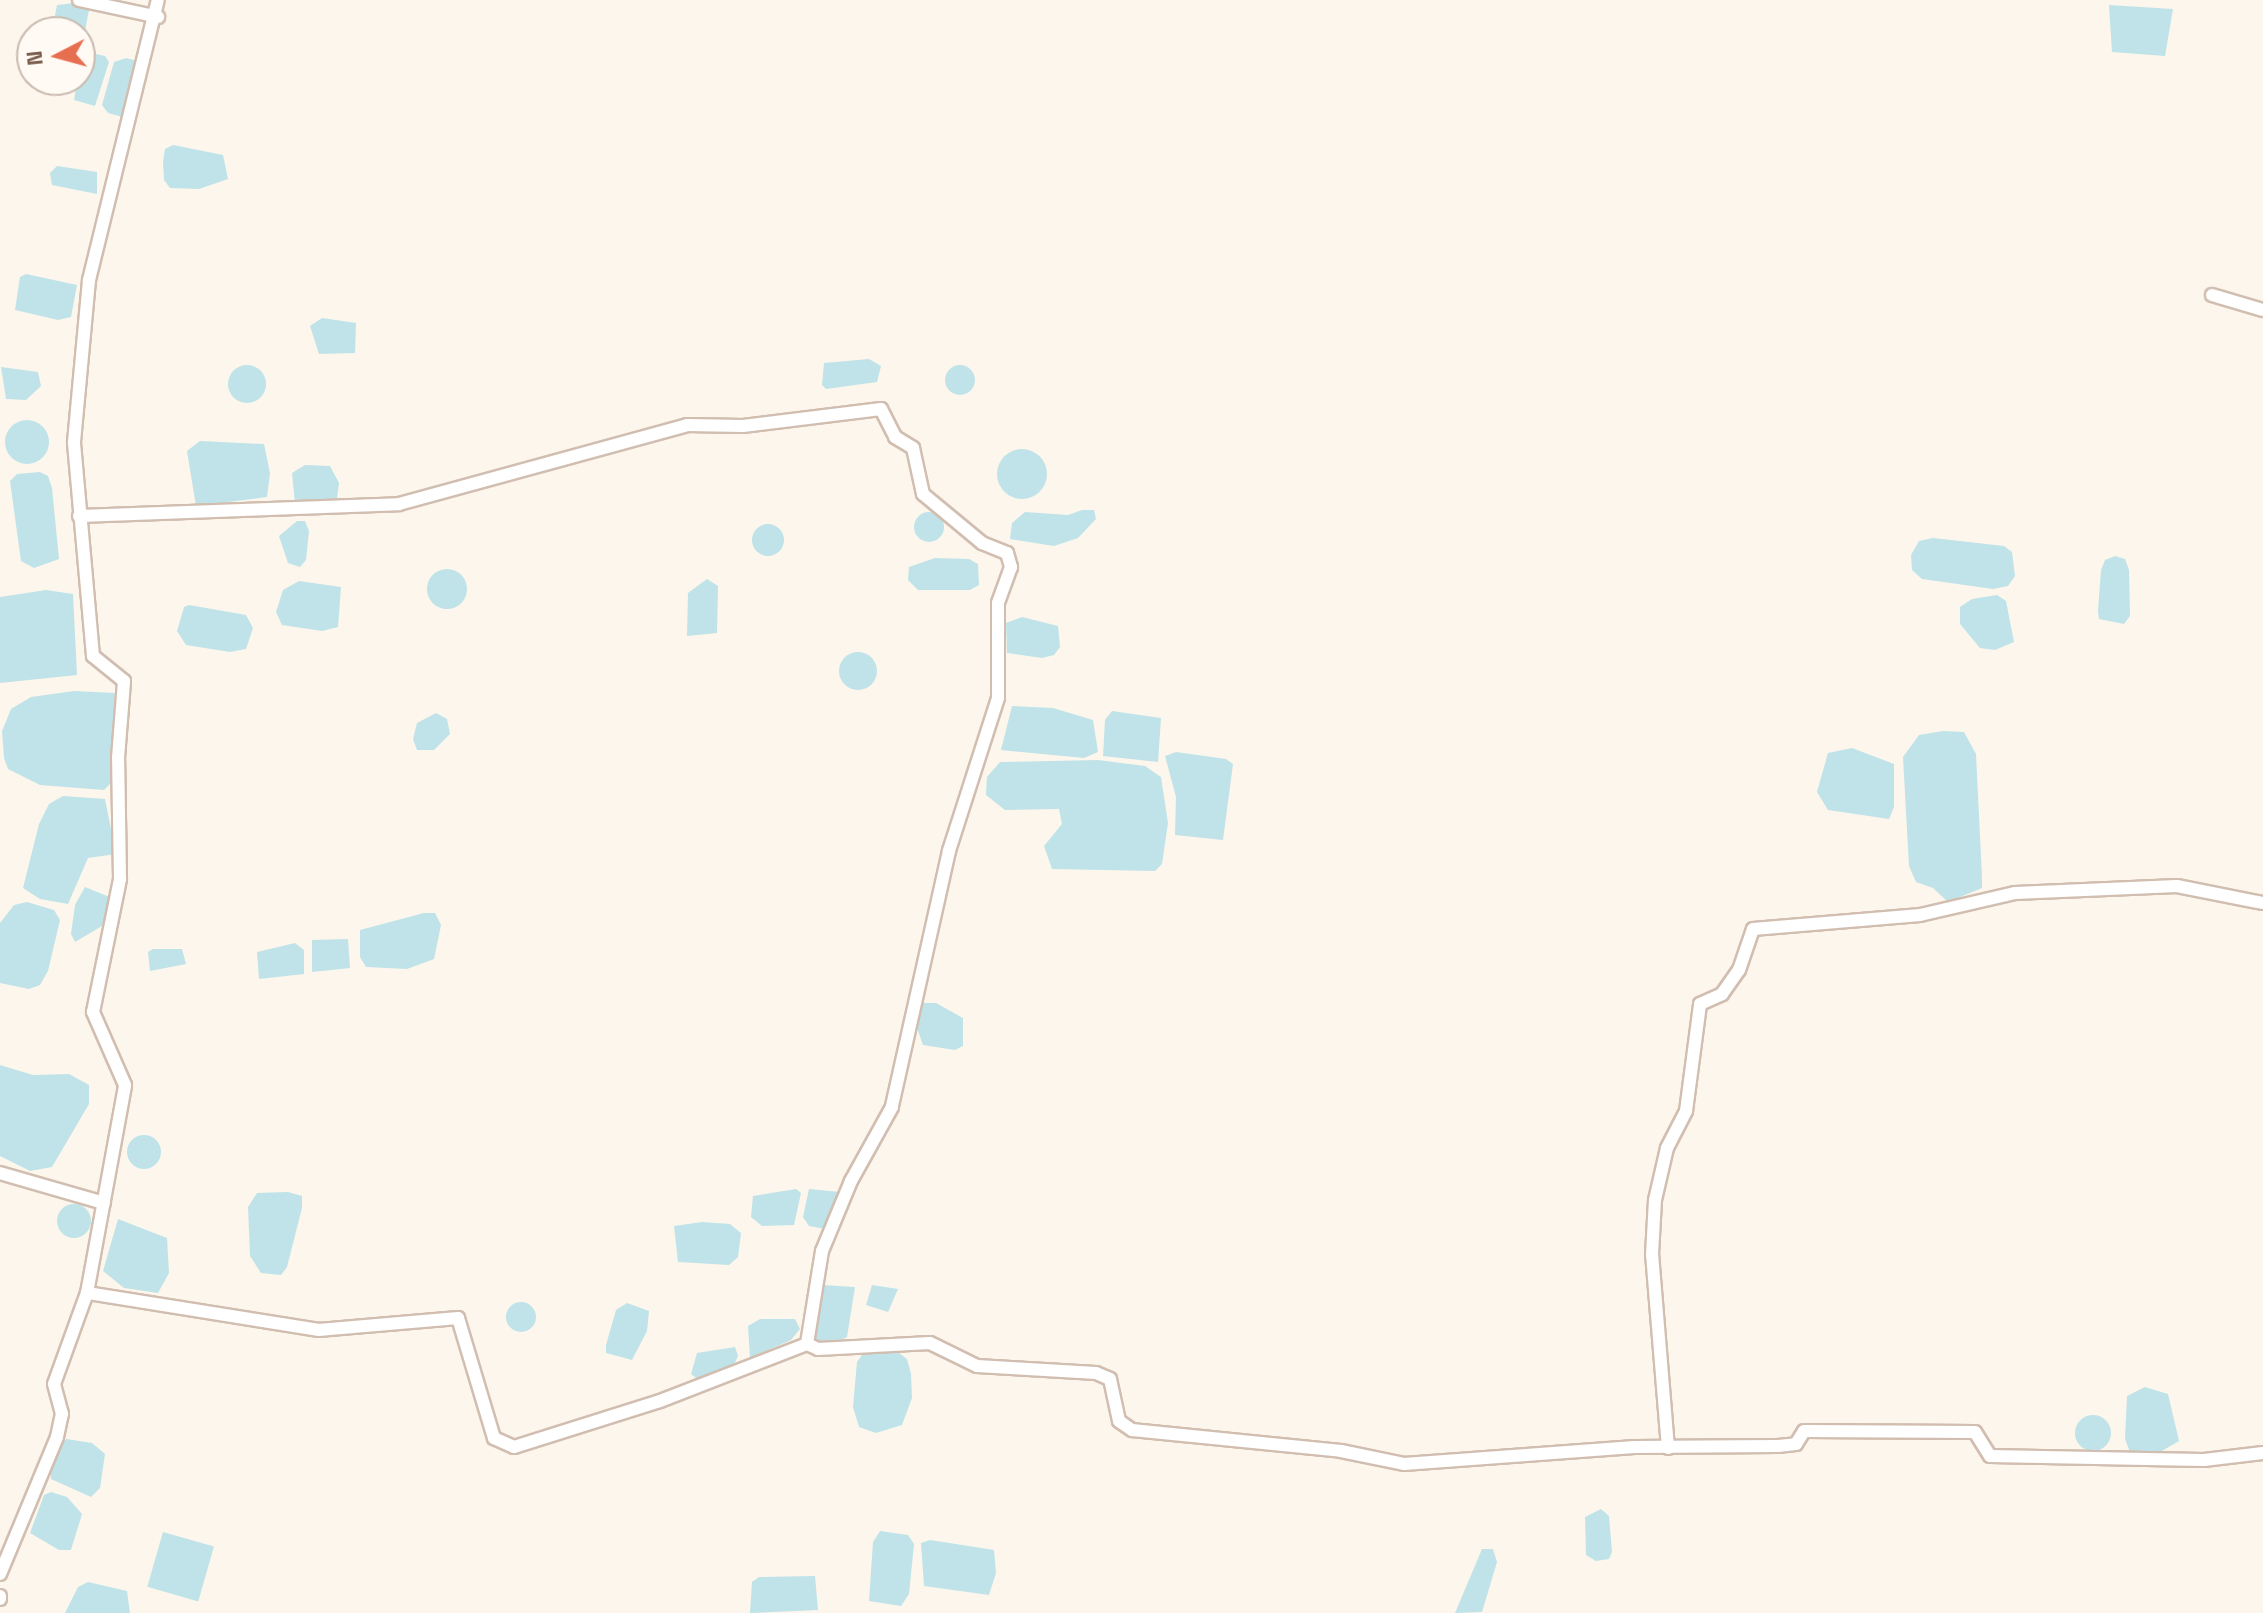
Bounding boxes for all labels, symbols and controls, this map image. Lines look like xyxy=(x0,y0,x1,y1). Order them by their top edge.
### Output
north arrow xyxy=(16,16,96,96)
text: N xyxy=(19,50,49,67)

